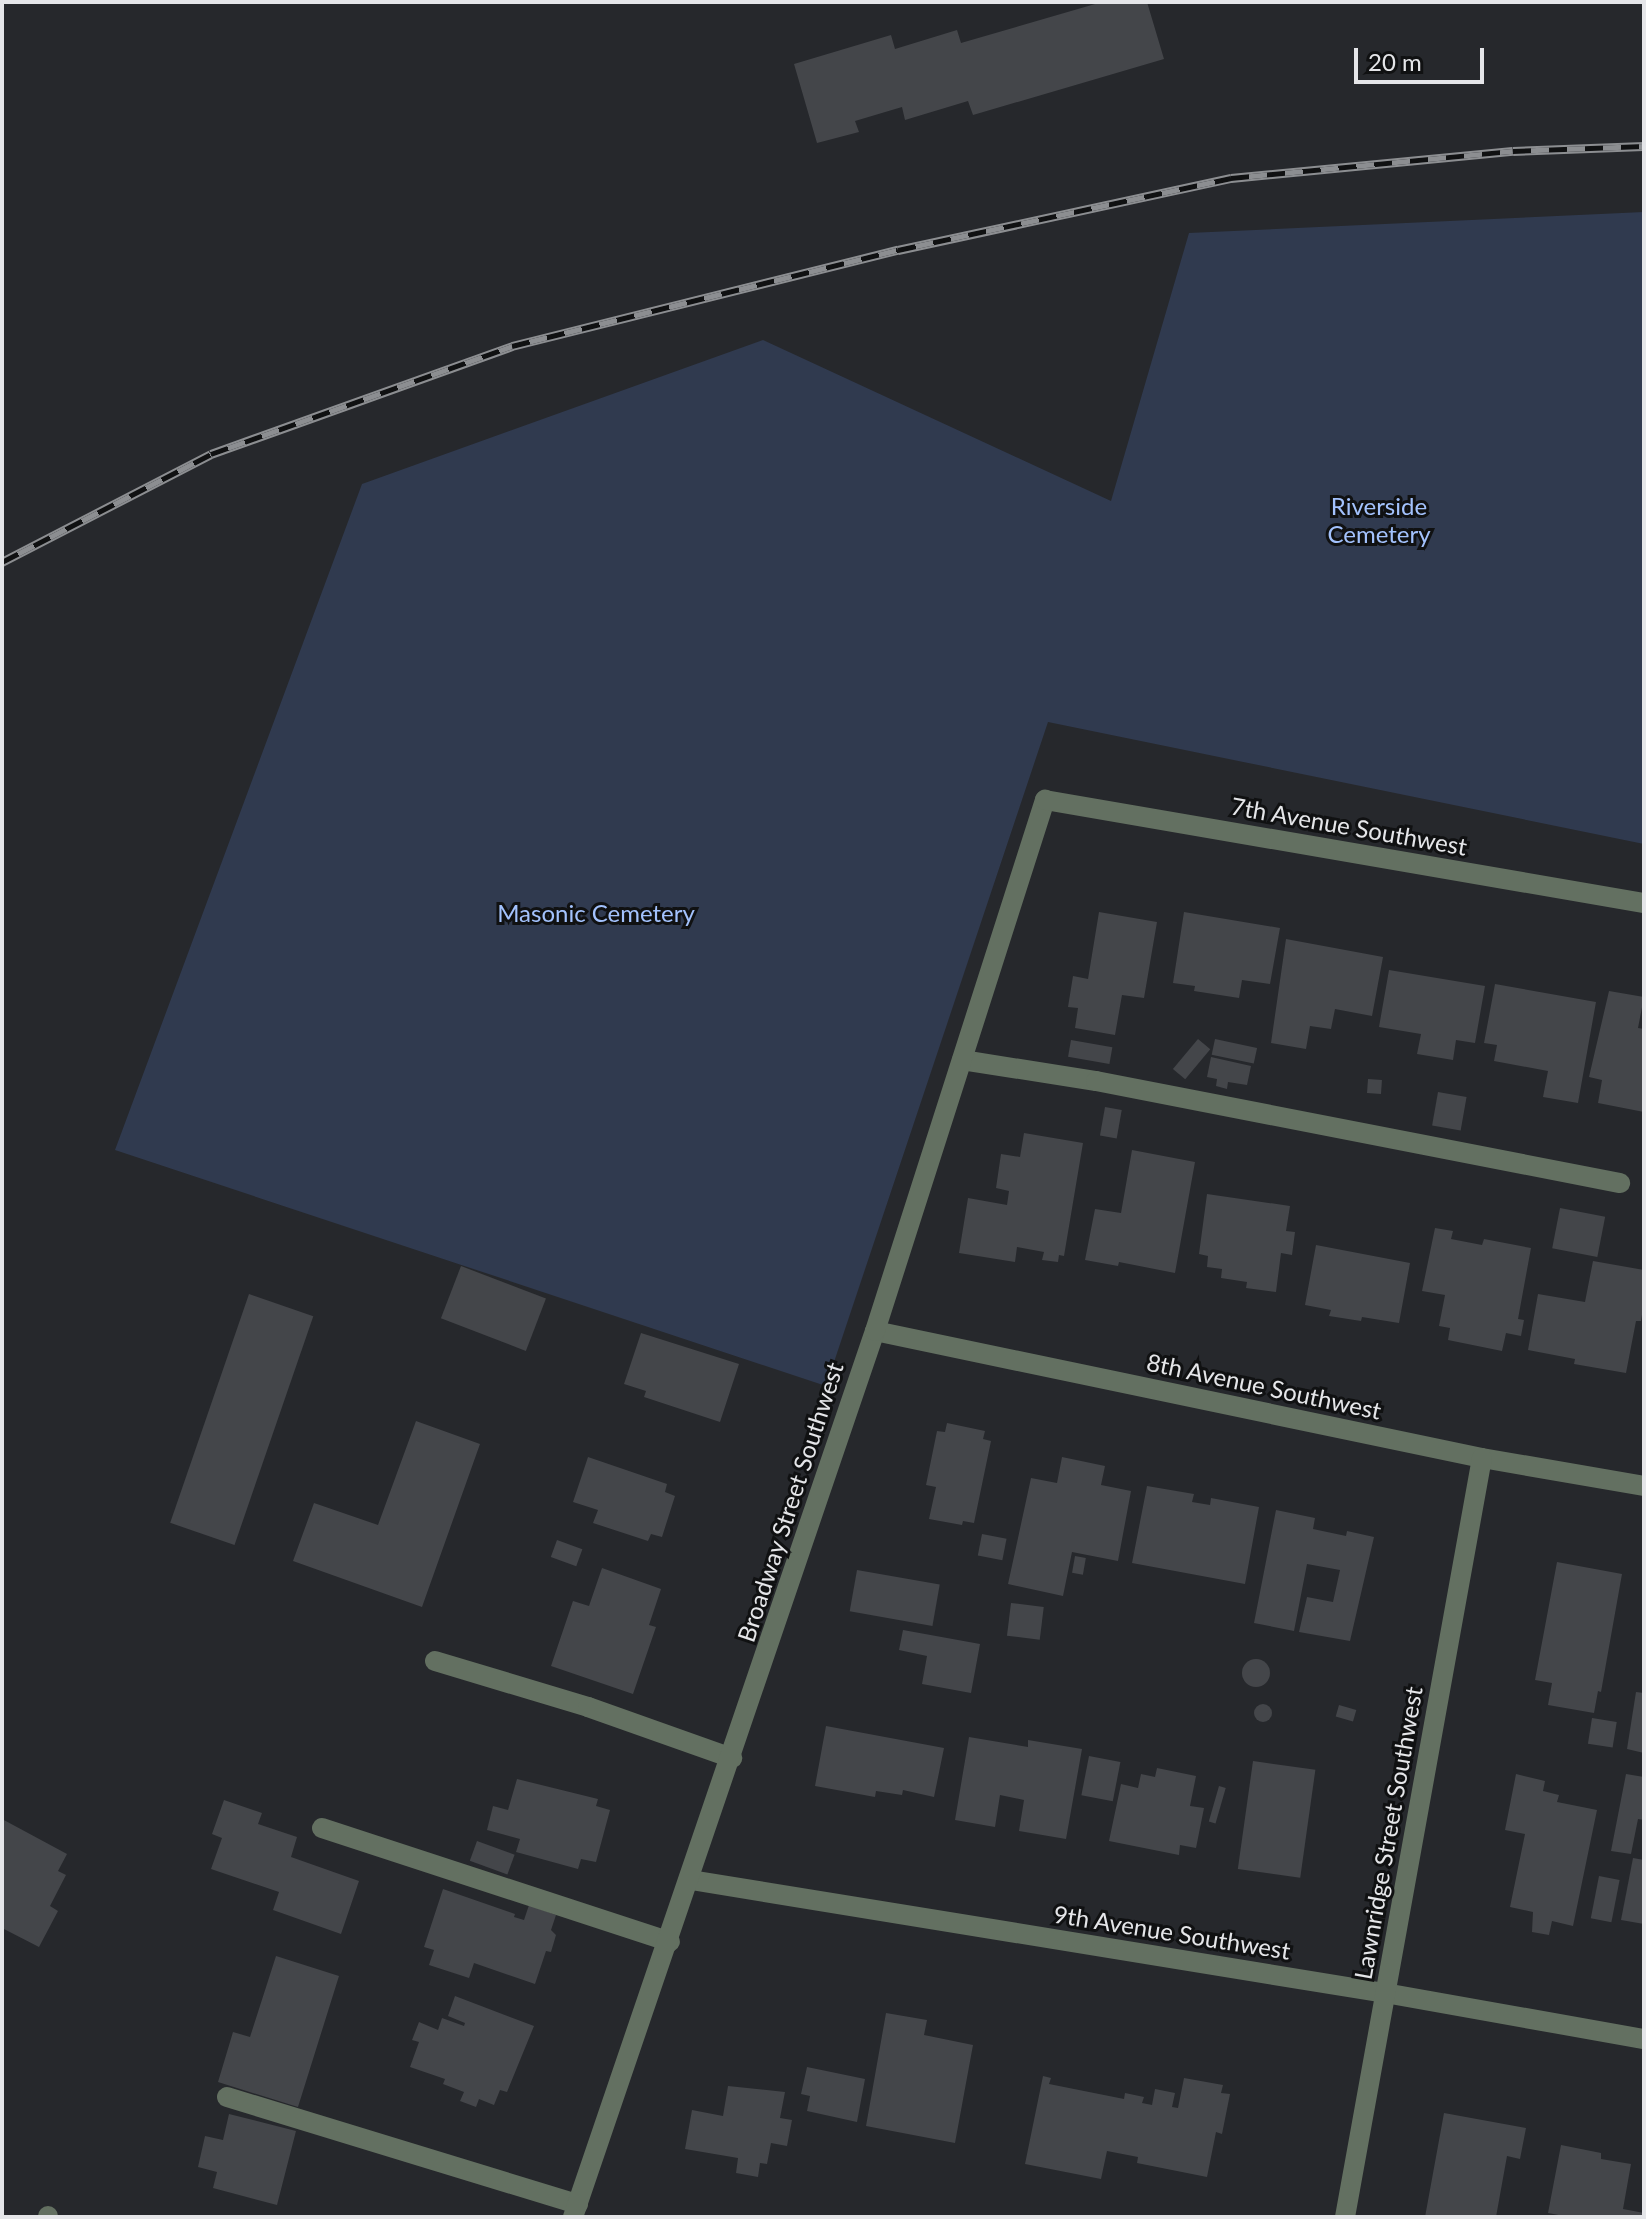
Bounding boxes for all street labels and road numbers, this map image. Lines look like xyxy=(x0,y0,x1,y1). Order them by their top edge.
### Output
street label: 7th Avenue Southwest xyxy=(1228,791,1470,861)
street label: 8th Avenue Southwest xyxy=(1144,1347,1384,1425)
street label: Broadway Street Southwest xyxy=(731,1358,849,1646)
street label: Lawnridge Street Southwest xyxy=(1348,1684,1428,1982)
street label: 9th Avenue Southwest xyxy=(1051,1899,1293,1965)

